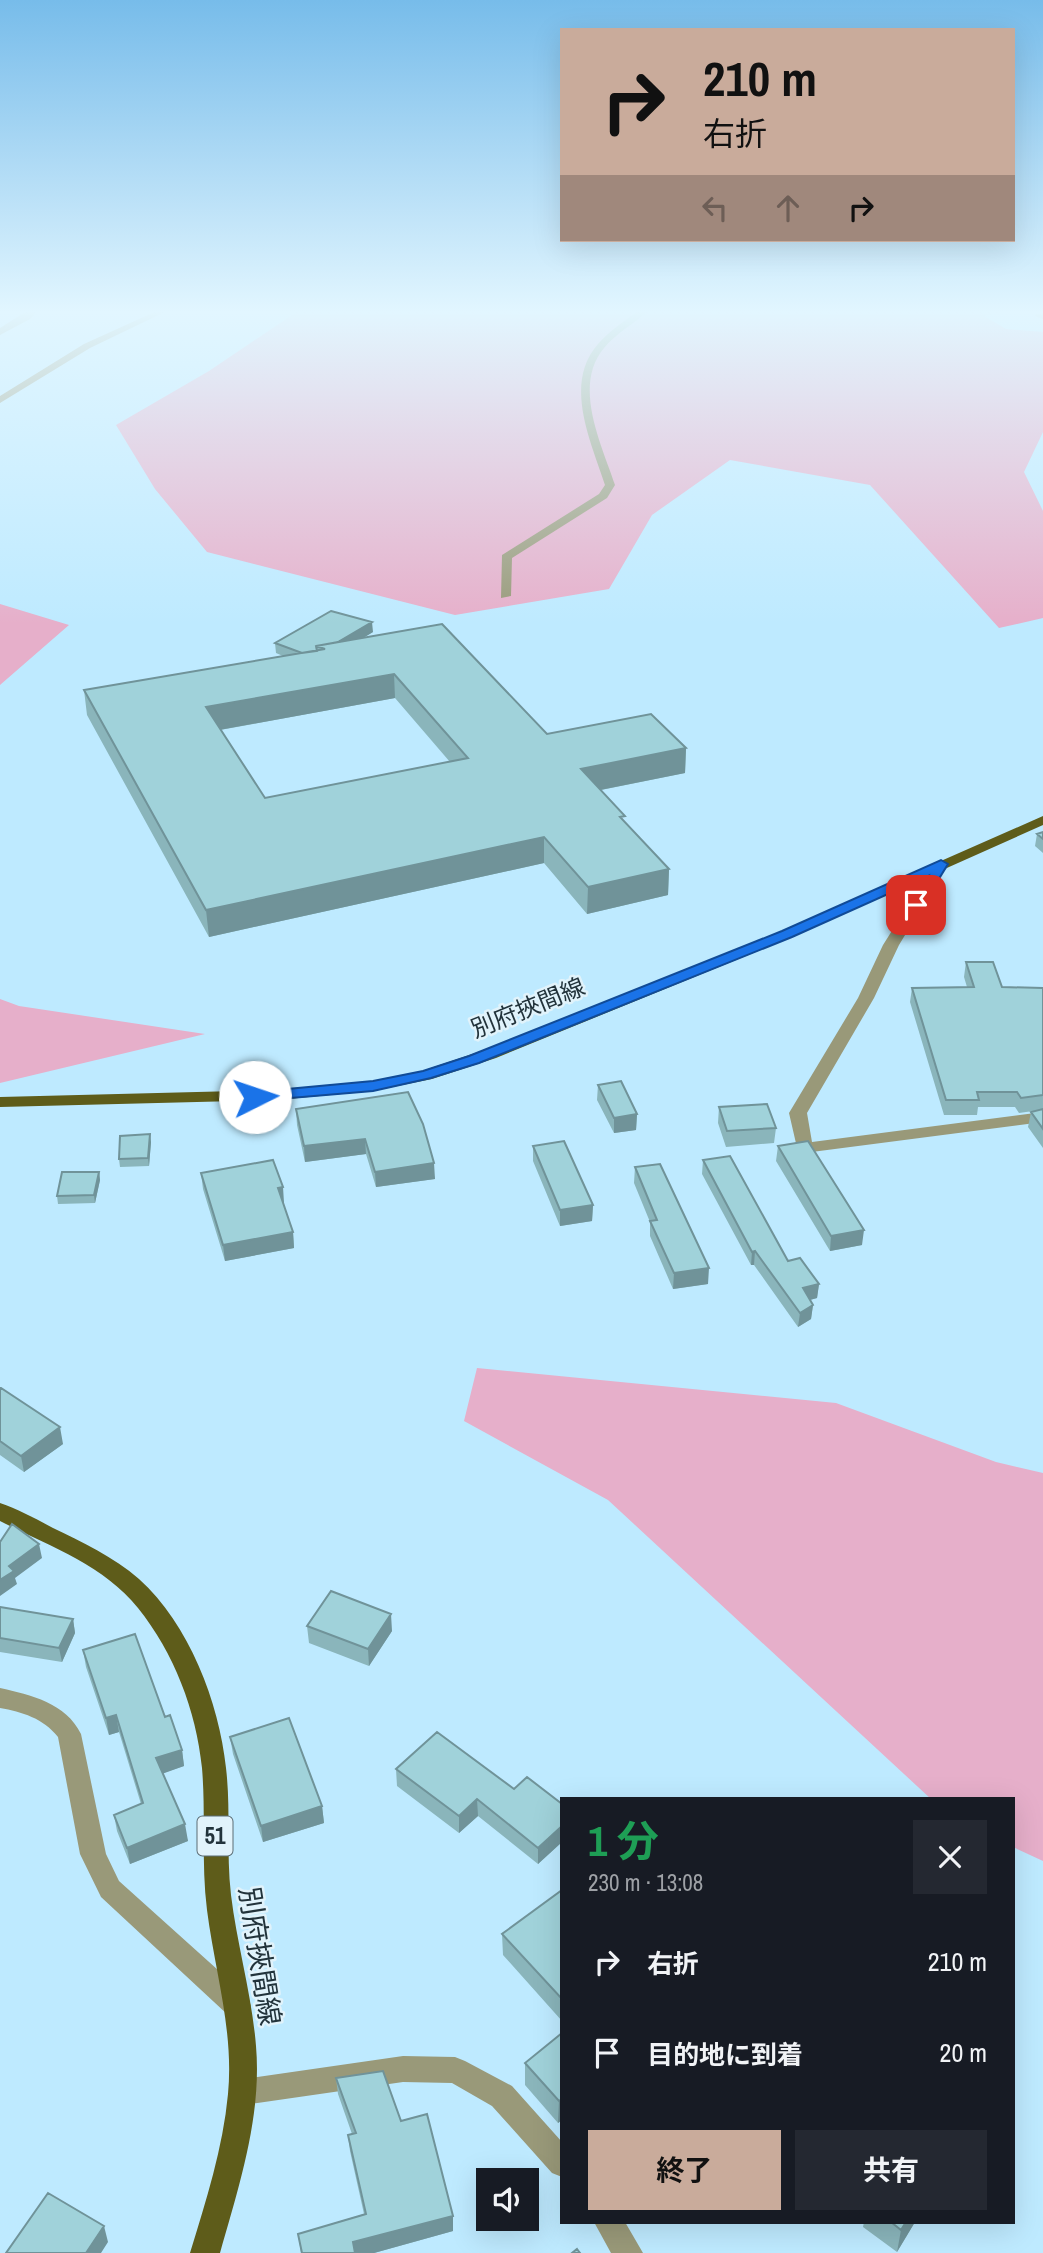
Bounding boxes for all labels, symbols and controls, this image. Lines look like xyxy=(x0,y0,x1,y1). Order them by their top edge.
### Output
text: 210 m xyxy=(703,45,817,111)
icon: right xyxy=(588,56,679,147)
text: 右折 xyxy=(703,112,767,155)
icon: left xyxy=(696,189,734,227)
icon: ahead xyxy=(769,189,807,227)
icon: right xyxy=(842,189,880,227)
pin xyxy=(886,875,946,935)
icon: arrive xyxy=(897,886,935,924)
street label: 別府挾間線 xyxy=(466,970,589,1044)
position arrow xyxy=(218,1060,292,1134)
text: 1 分 xyxy=(588,1813,659,1869)
road number: 51 xyxy=(198,1816,232,1856)
button: close xyxy=(913,1820,987,1894)
text: 230 m · 13:08 xyxy=(588,1867,703,1898)
street label: 別府挾間線 xyxy=(230,1884,290,2028)
icon: right xyxy=(588,1943,626,1981)
text: 210 m xyxy=(928,1944,987,1979)
text: 右折 xyxy=(647,1946,699,1981)
icon: arrive xyxy=(588,2034,626,2072)
text: 20 m xyxy=(940,2035,987,2070)
text: 目的地に到着 xyxy=(647,2037,803,2072)
button: 終了 xyxy=(588,2130,781,2210)
button: 共有 xyxy=(795,2130,987,2210)
map controls xyxy=(476,2168,539,2231)
button: sound xyxy=(476,2168,539,2231)

